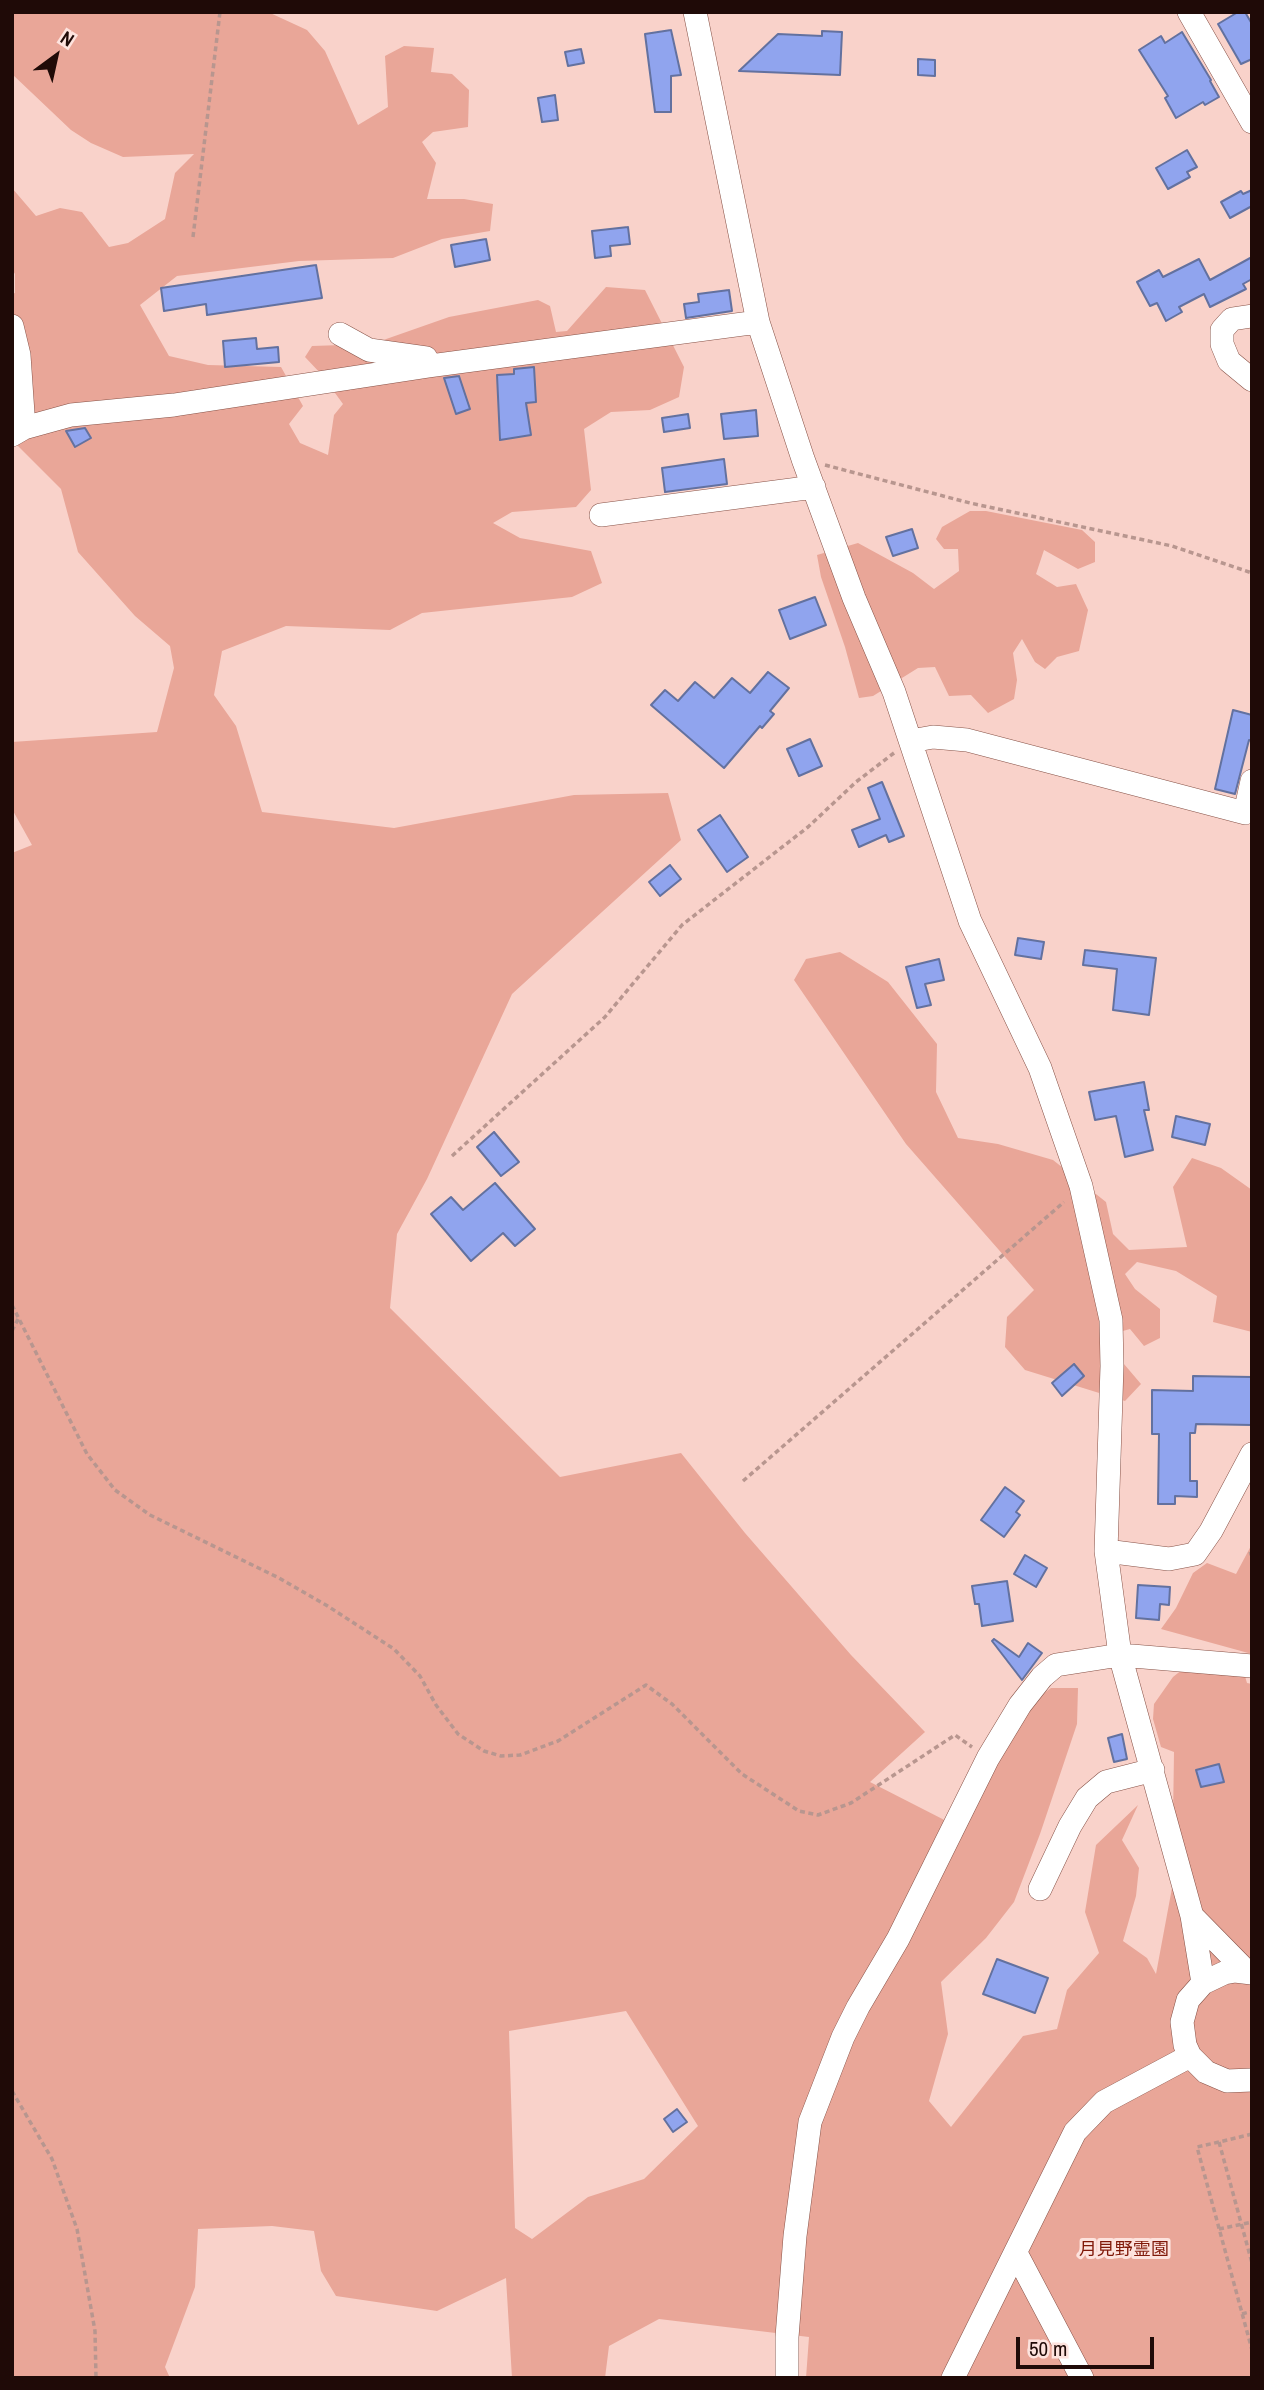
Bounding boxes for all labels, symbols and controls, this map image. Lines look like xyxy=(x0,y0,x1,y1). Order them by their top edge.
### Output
north arrow xyxy=(21,21,91,91)
text: N xyxy=(56,24,79,52)
park label: 月見野霊園 xyxy=(1079,2239,1169,2261)
scale bar xyxy=(1019,2324,1157,2368)
text: 50 m xyxy=(1029,2334,1067,2363)

